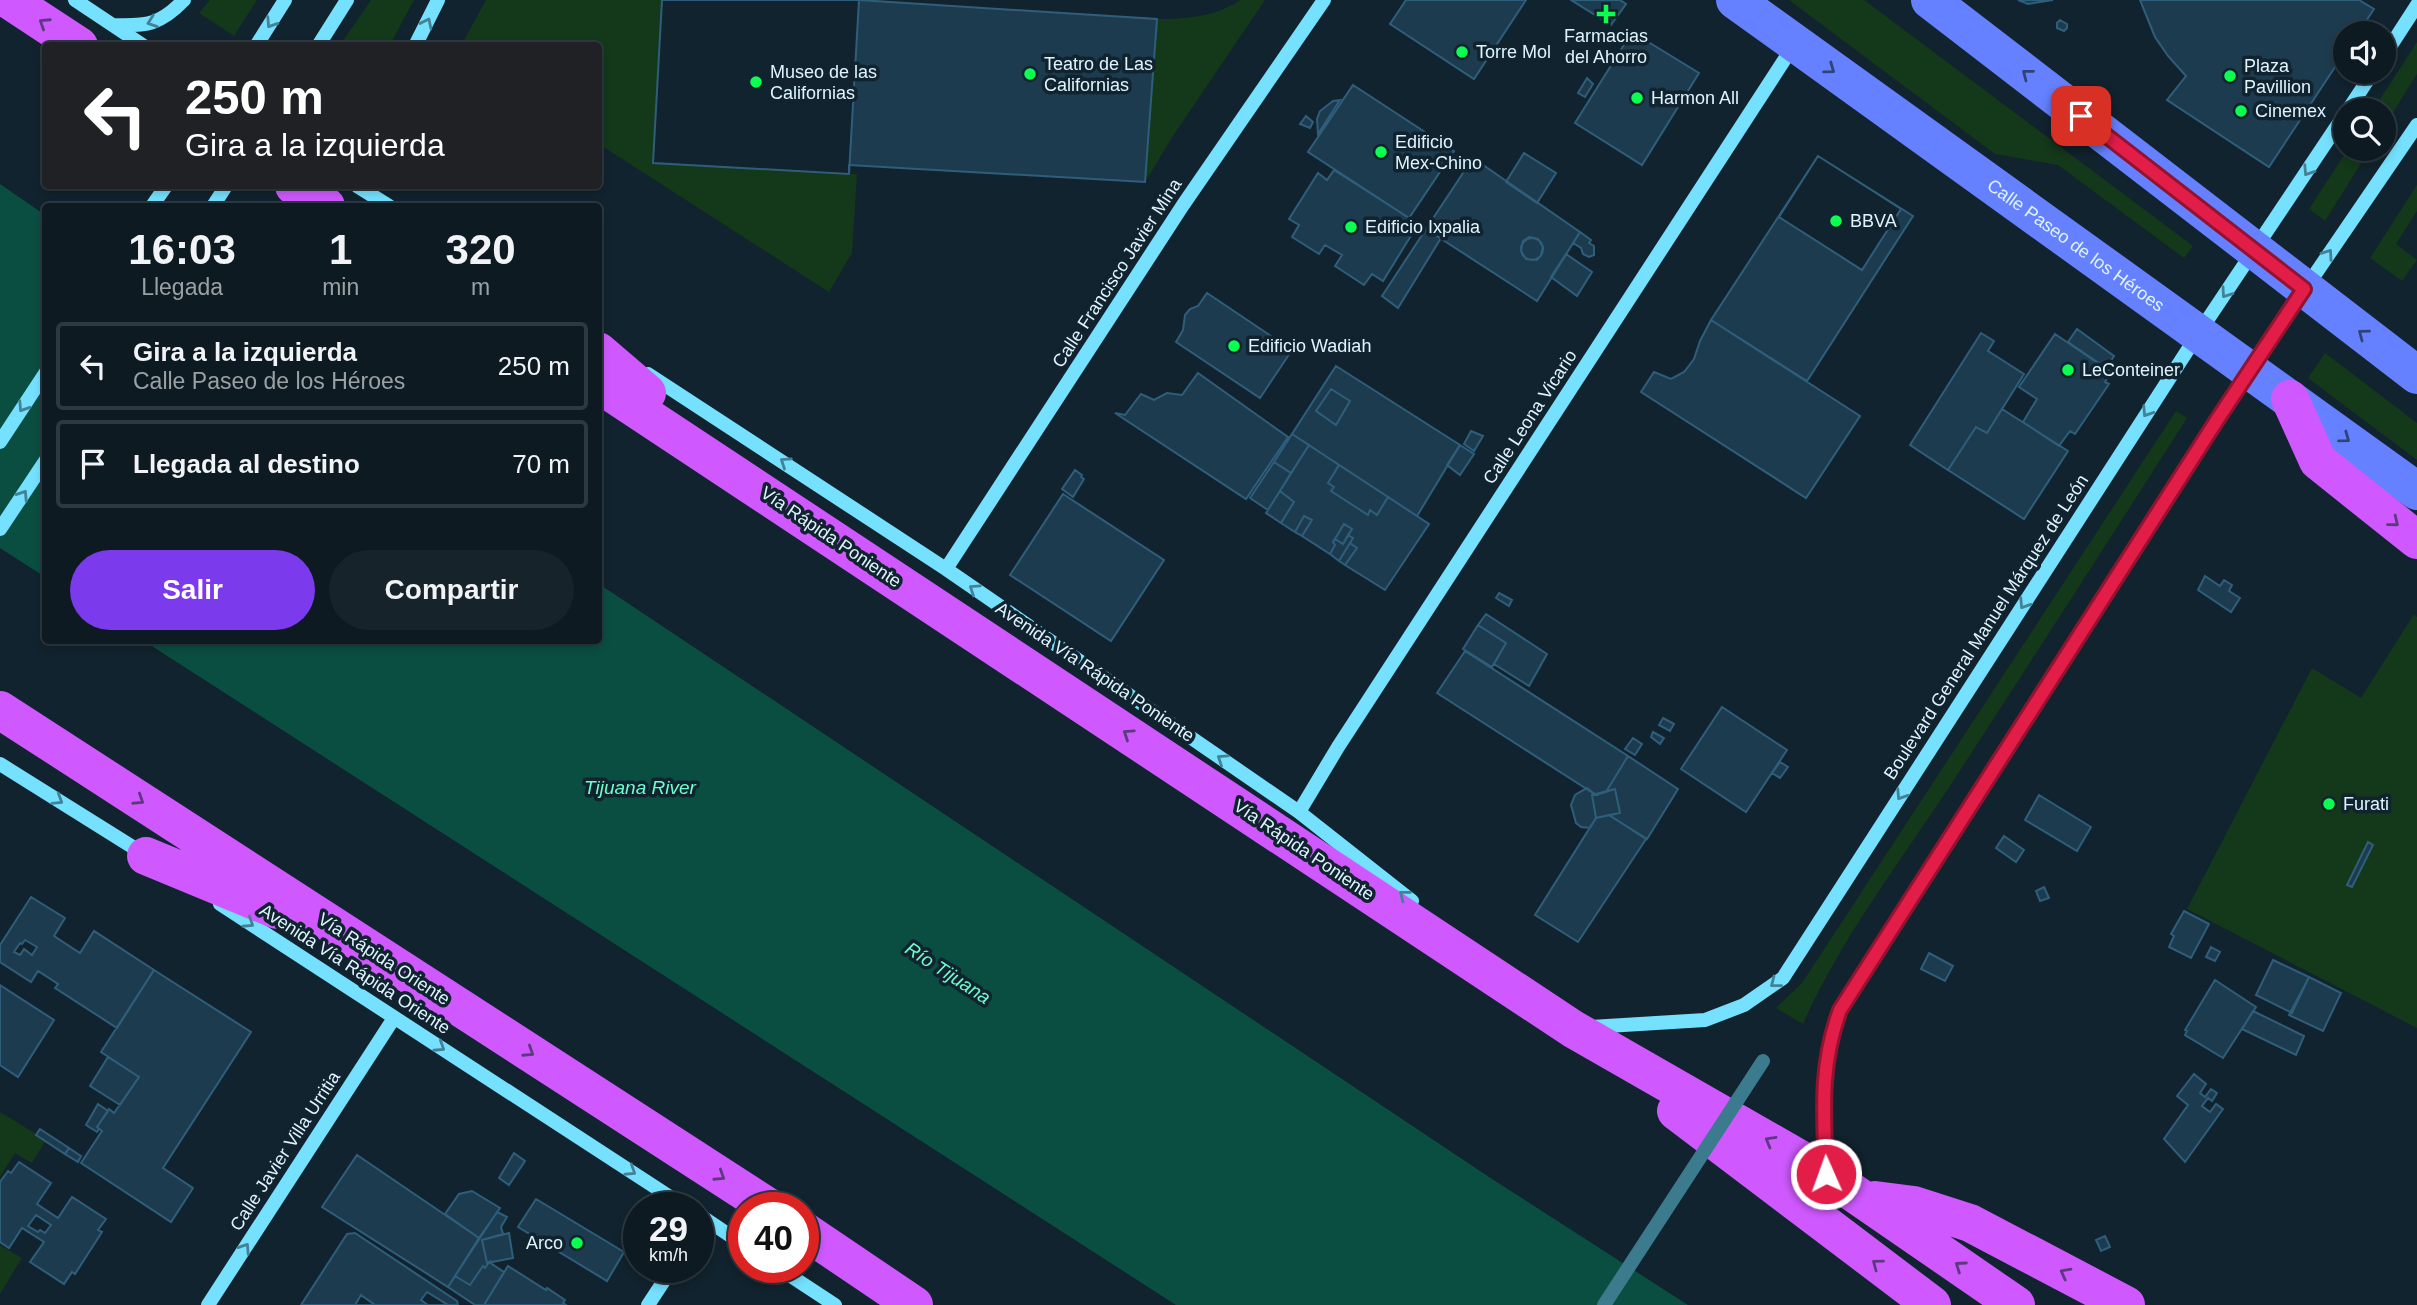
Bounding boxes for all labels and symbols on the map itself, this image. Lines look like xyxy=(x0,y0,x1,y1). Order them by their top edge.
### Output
marker: Farmacias del Ahorro xyxy=(1598,6,1614,22)
one-way arrow xyxy=(147,14,159,28)
one-way arrow xyxy=(266,15,279,28)
one-way arrow xyxy=(39,18,52,31)
one-way arrow xyxy=(418,18,432,30)
place label: Farmacias del Ahorro xyxy=(1564,26,1648,67)
place label: Torre Mol xyxy=(1476,42,1551,62)
marker: Torre Mol xyxy=(1454,44,1470,60)
place label: Teatro de Las Californias xyxy=(1044,54,1153,95)
place label: Plaza Pavillion xyxy=(2244,56,2311,97)
one-way arrow xyxy=(1822,61,1835,73)
place label: Museo de las Californias xyxy=(770,62,877,103)
marker: Teatro de Las Californias xyxy=(1022,66,1038,82)
marker: Plaza Pavillion xyxy=(2222,68,2238,84)
one-way arrow xyxy=(2022,70,2035,83)
marker: Museo de las Californias xyxy=(748,74,764,90)
pin xyxy=(2051,86,2111,146)
place label: Harmon All xyxy=(1651,88,1739,108)
marker: Harmon All xyxy=(1629,90,1645,106)
place label: Cinemex xyxy=(2255,101,2326,121)
marker: Cinemex xyxy=(2233,103,2249,119)
place label: Edificio Mex-Chino xyxy=(1395,132,1482,173)
marker: Edificio Mex-Chino xyxy=(1373,144,1389,160)
one-way arrow xyxy=(2303,164,2316,177)
street label: Calle Francisco Javier Mina xyxy=(1048,174,1186,371)
street label: Calle Paseo de los Héroes xyxy=(1983,175,2168,316)
place label: BBVA xyxy=(1850,211,1897,231)
marker: BBVA xyxy=(1828,213,1844,229)
place label: Edificio Ixpalia xyxy=(1365,217,1481,237)
marker: Edificio Ixpalia xyxy=(1343,219,1359,235)
one-way arrow xyxy=(2320,249,2333,262)
one-way arrow xyxy=(2222,285,2234,298)
one-way arrow xyxy=(2358,330,2370,342)
place label: Edificio Wadiah xyxy=(1248,336,1371,356)
marker: Edificio Wadiah xyxy=(1226,338,1242,354)
street label: Calle Leona Vicario xyxy=(1479,346,1581,488)
place label: LeConteiner xyxy=(2082,360,2180,380)
marker: LeConteiner xyxy=(2060,362,2076,378)
one-way arrow xyxy=(18,399,31,412)
one-way arrow xyxy=(2143,405,2156,418)
one-way arrow xyxy=(2337,430,2349,443)
one-way arrow xyxy=(780,458,793,471)
street label: Boulevard General Manuel Márquez de León xyxy=(1880,471,2092,783)
street label: Vía Rápida Poniente xyxy=(757,483,905,591)
one-way arrow xyxy=(14,489,27,502)
one-way arrow xyxy=(2386,514,2399,526)
one-way arrow xyxy=(969,585,982,597)
one-way arrow xyxy=(2019,596,2032,609)
street label: Avenida Vía Rápida Poniente xyxy=(992,598,1198,746)
one-way arrow xyxy=(1123,729,1136,742)
one-way arrow xyxy=(1217,755,1230,767)
water label: Tijuana River xyxy=(584,777,697,798)
one-way arrow xyxy=(1897,787,1909,800)
one-way arrow xyxy=(50,792,63,805)
one-way arrow xyxy=(132,792,145,805)
place label: Furati xyxy=(2343,794,2389,814)
street label: Vía Rápida Poniente xyxy=(1230,796,1378,904)
marker: Furati xyxy=(2321,796,2337,812)
one-way arrow xyxy=(1400,891,1412,904)
street label: Avenida Vía Rápida Oriente xyxy=(256,900,454,1038)
street label: Vía Rápida Oriente xyxy=(314,909,454,1009)
one-way arrow xyxy=(241,915,254,927)
water label: Río Tijuana xyxy=(902,938,994,1008)
one-way arrow xyxy=(1770,975,1782,988)
one-way arrow xyxy=(432,1039,445,1052)
one-way arrow xyxy=(521,1044,534,1057)
street label: Calle Javier Villa Urritia xyxy=(226,1067,344,1234)
one-way arrow xyxy=(1764,1137,1777,1150)
position arrow xyxy=(1789,1137,1863,1211)
one-way arrow xyxy=(623,1163,636,1176)
one-way arrow xyxy=(713,1167,726,1180)
speed limit sign: 40 xyxy=(728,1192,819,1283)
place label: Arco xyxy=(526,1233,563,1253)
marker: Arco xyxy=(569,1235,585,1251)
one-way arrow xyxy=(237,1242,250,1255)
one-way arrow xyxy=(1873,1259,1885,1272)
one-way arrow xyxy=(1955,1262,1968,1274)
one-way arrow xyxy=(2060,1268,2072,1281)

